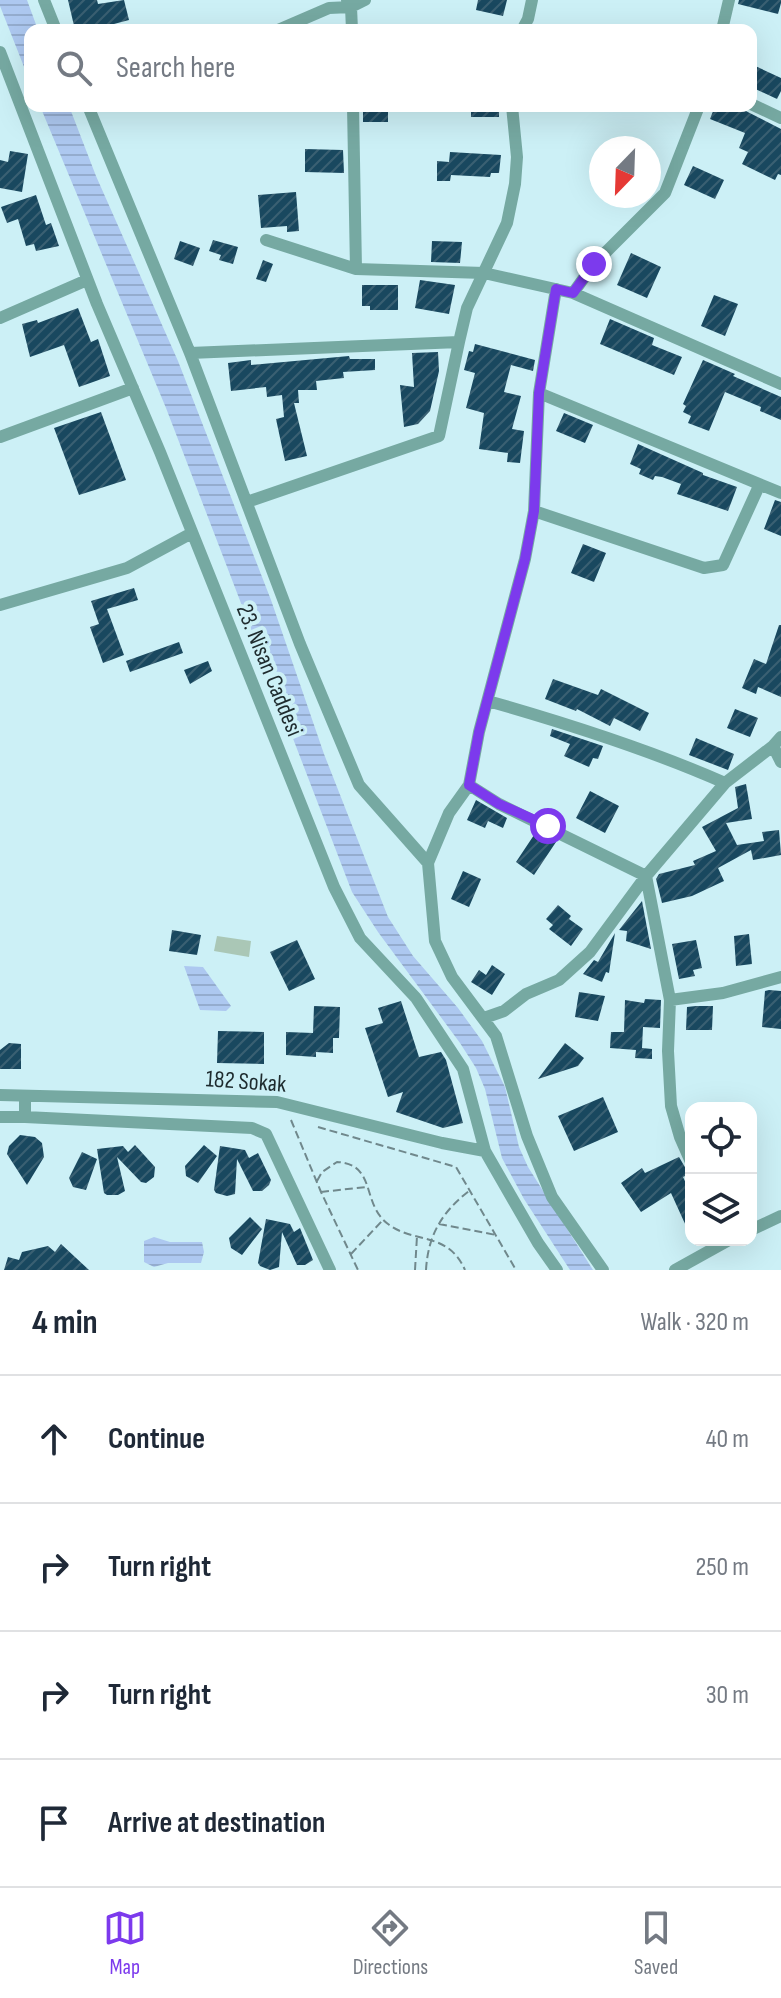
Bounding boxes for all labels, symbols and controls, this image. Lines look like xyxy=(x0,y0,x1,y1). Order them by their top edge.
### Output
search box xyxy=(24,24,757,112)
icon: search xyxy=(52,46,96,90)
text: Search here xyxy=(116,50,235,86)
north arrow xyxy=(589,136,661,208)
route end xyxy=(576,246,612,282)
street label: 23. Nisan Caddesi xyxy=(230,600,309,741)
route start xyxy=(530,808,566,844)
street label: 182 Sokak xyxy=(205,1064,287,1099)
map controls xyxy=(685,1102,757,1246)
button: locate xyxy=(685,1102,757,1174)
button: layers xyxy=(685,1174,757,1246)
text: 4 min xyxy=(32,1302,98,1343)
text: Walk · 320 m xyxy=(641,1307,749,1338)
icon: ahead xyxy=(32,1417,76,1461)
text: Continue xyxy=(108,1421,205,1457)
text: 40 m xyxy=(706,1424,749,1455)
icon: right xyxy=(32,1545,76,1589)
text: Turn right xyxy=(108,1549,211,1585)
text: 250 m xyxy=(695,1552,749,1583)
icon: right xyxy=(32,1673,76,1717)
text: Turn right xyxy=(108,1677,211,1713)
text: 30 m xyxy=(706,1680,749,1711)
icon: arrive xyxy=(32,1801,76,1845)
text: Arrive at destination xyxy=(108,1805,325,1841)
tab: Map xyxy=(103,1906,147,1981)
tab: Directions xyxy=(353,1906,428,1981)
tab: Saved xyxy=(634,1906,678,1981)

